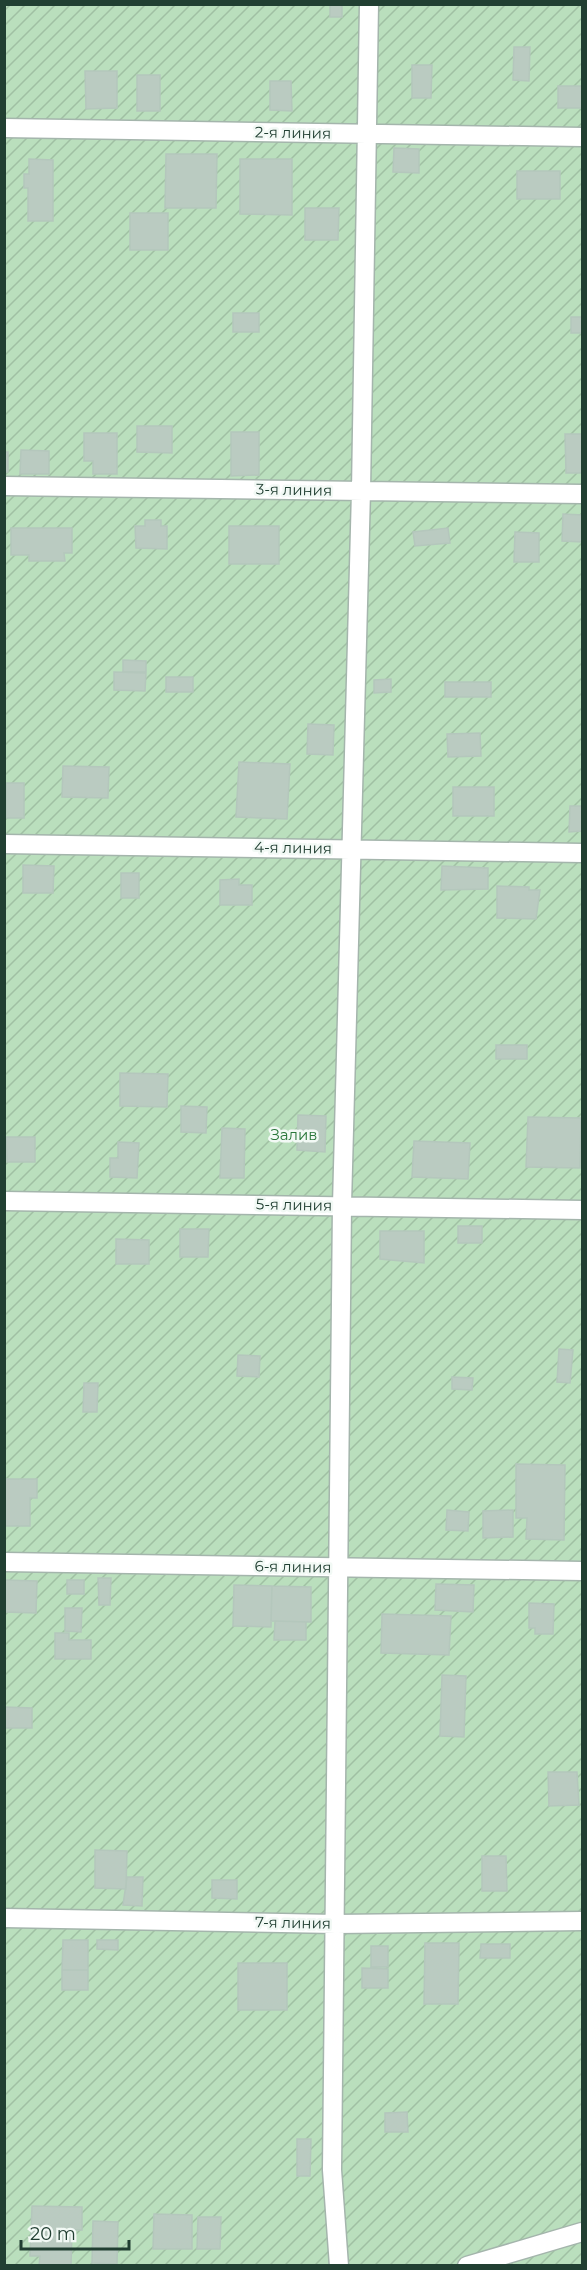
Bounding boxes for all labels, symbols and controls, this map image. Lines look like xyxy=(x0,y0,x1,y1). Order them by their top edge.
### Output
street label: 2-я линия xyxy=(255,122,331,143)
street label: 3-я линия xyxy=(256,479,332,500)
street label: 4-я линия xyxy=(254,837,332,858)
park label: Залив xyxy=(271,1125,317,1144)
street label: 5-я линия xyxy=(256,1194,332,1215)
street label: 6-я линия xyxy=(254,1556,332,1577)
street label: 7-я линия xyxy=(255,1912,331,1933)
scale bar xyxy=(21,2213,129,2251)
text: 20 m xyxy=(30,2223,76,2245)

